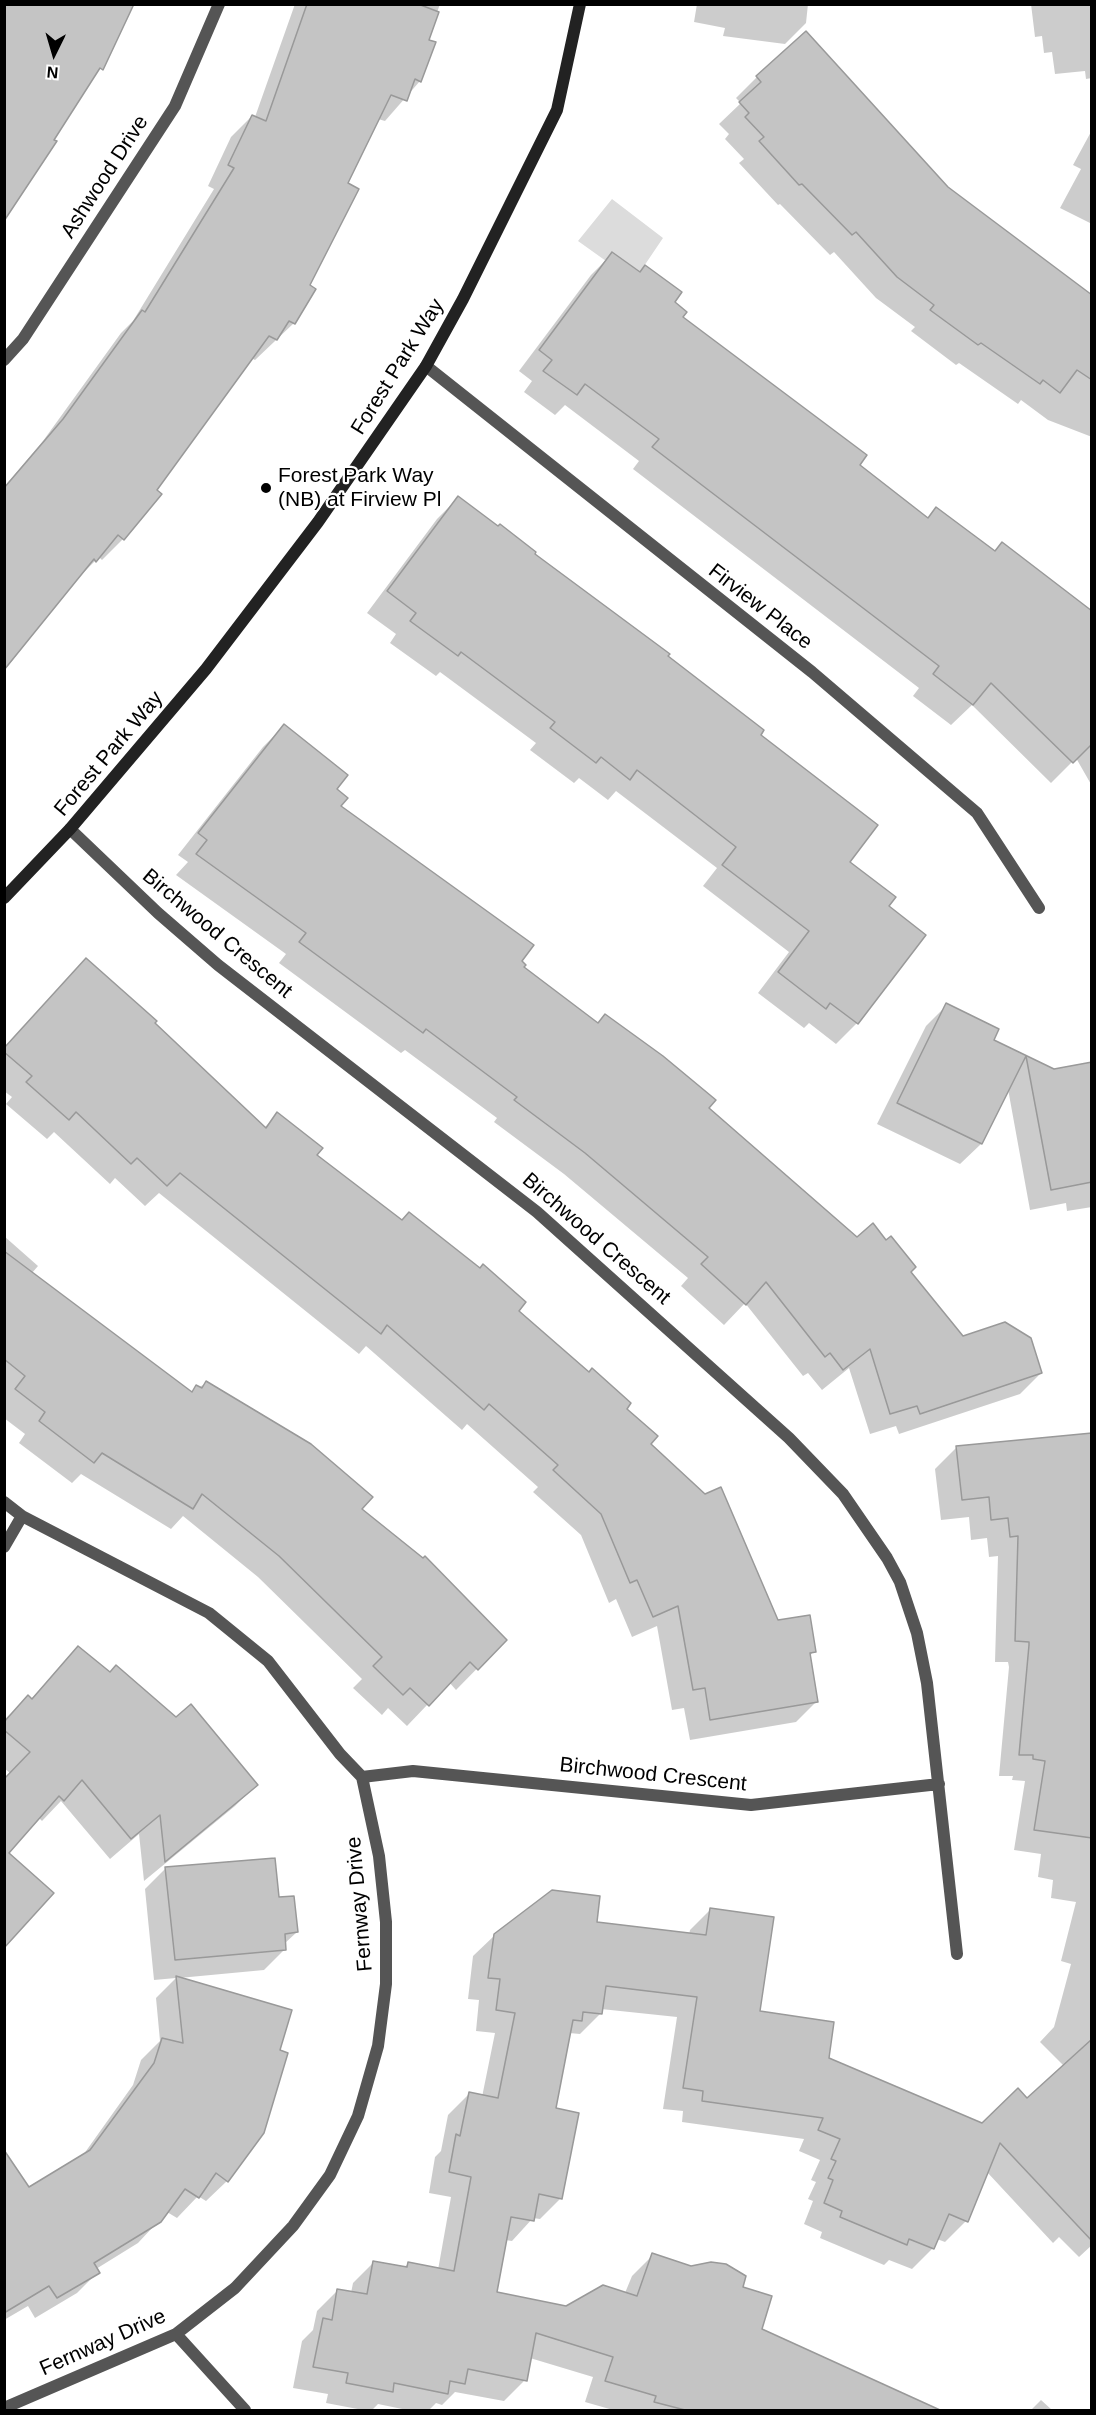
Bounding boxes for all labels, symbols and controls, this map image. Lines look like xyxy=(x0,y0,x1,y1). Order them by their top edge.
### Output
north arrow xyxy=(24,24,84,84)
text: N xyxy=(46,63,59,81)
street label: Ashwood Drive xyxy=(56,111,154,243)
street label: Forest Park Way xyxy=(346,294,450,440)
place label: Forest Park Way (NB) at Firview Pl xyxy=(278,463,441,513)
marker: Forest Park Way (NB) at Firview Pl xyxy=(259,481,273,495)
street label: Firview Place xyxy=(703,559,817,655)
street label: Forest Park Way xyxy=(49,686,169,822)
street label: Birchwood Crescent xyxy=(137,864,297,1004)
street label: Birchwood Crescent xyxy=(517,1168,675,1310)
street label: Birchwood Crescent xyxy=(558,1753,748,1797)
street label: Fernway Drive xyxy=(342,1835,378,1973)
street label: Fernway Drive xyxy=(36,2304,170,2382)

